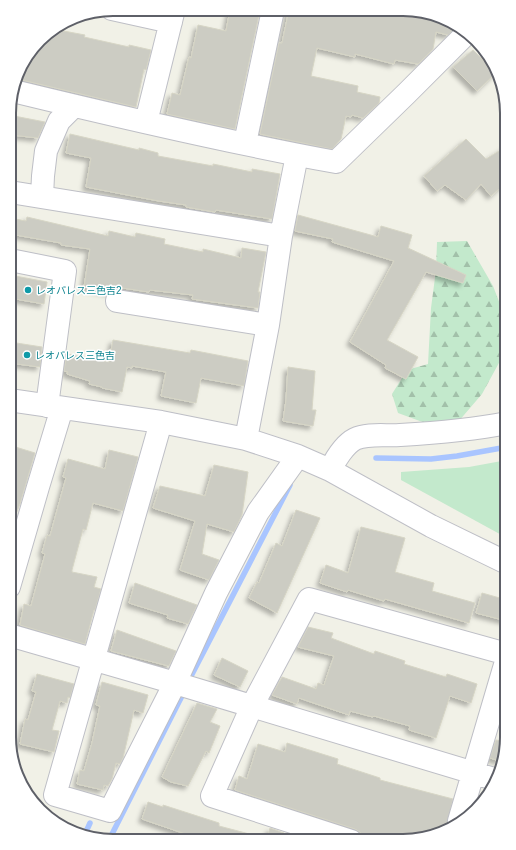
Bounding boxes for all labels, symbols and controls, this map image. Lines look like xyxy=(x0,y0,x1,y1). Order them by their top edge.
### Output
marker: レオパレス三色吉2 xyxy=(23,285,33,295)
place label: レオパレス三色吉2 xyxy=(36,285,122,296)
marker: レオパレス三色吉 xyxy=(22,350,32,360)
place label: レオパレス三色吉 xyxy=(35,350,115,361)

